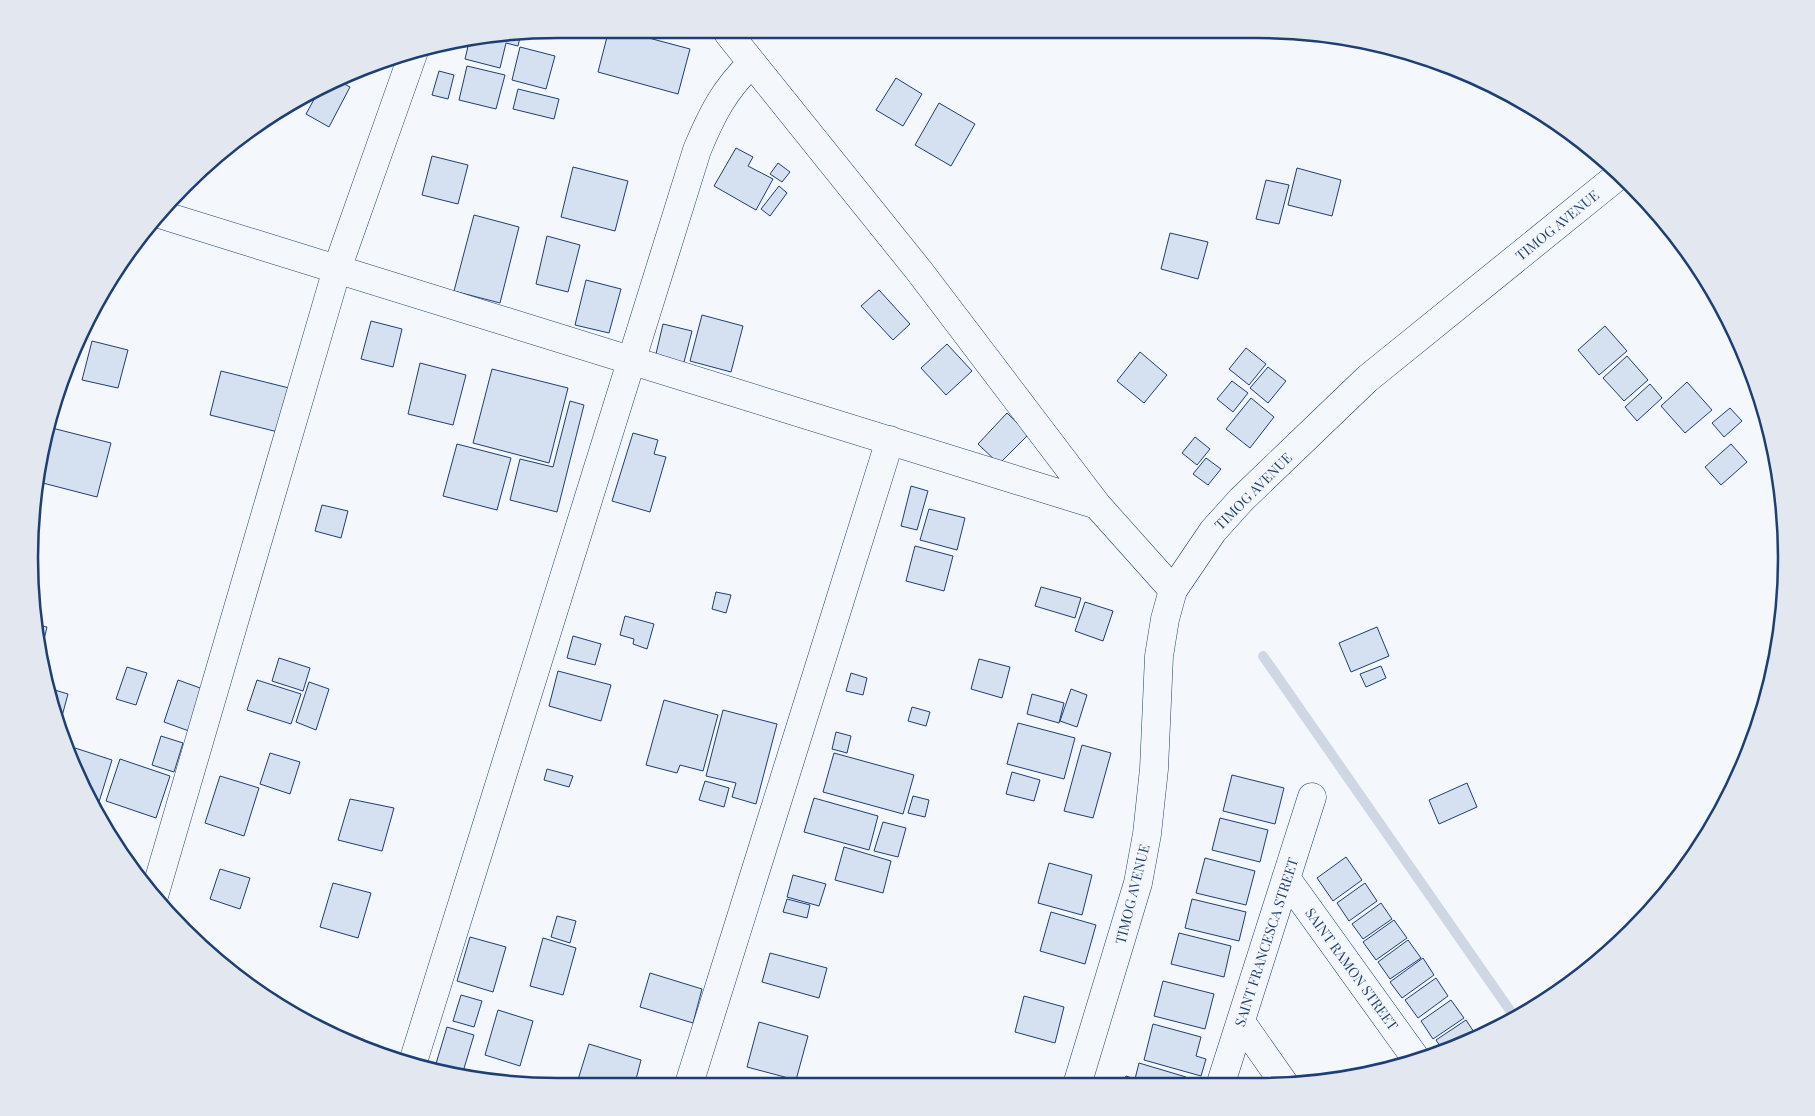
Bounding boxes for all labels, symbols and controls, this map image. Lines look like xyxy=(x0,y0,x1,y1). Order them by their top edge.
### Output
street label: TIMOG AVENUE xyxy=(1511,185,1603,265)
street label: TIMOG AVENUE xyxy=(1210,448,1296,534)
street label: TIMOG AVENUE xyxy=(1110,842,1154,946)
street label: SAINT FRANCESCA STREET xyxy=(1230,855,1302,1029)
street label: SAINT RAMON STREET xyxy=(1301,904,1403,1034)

